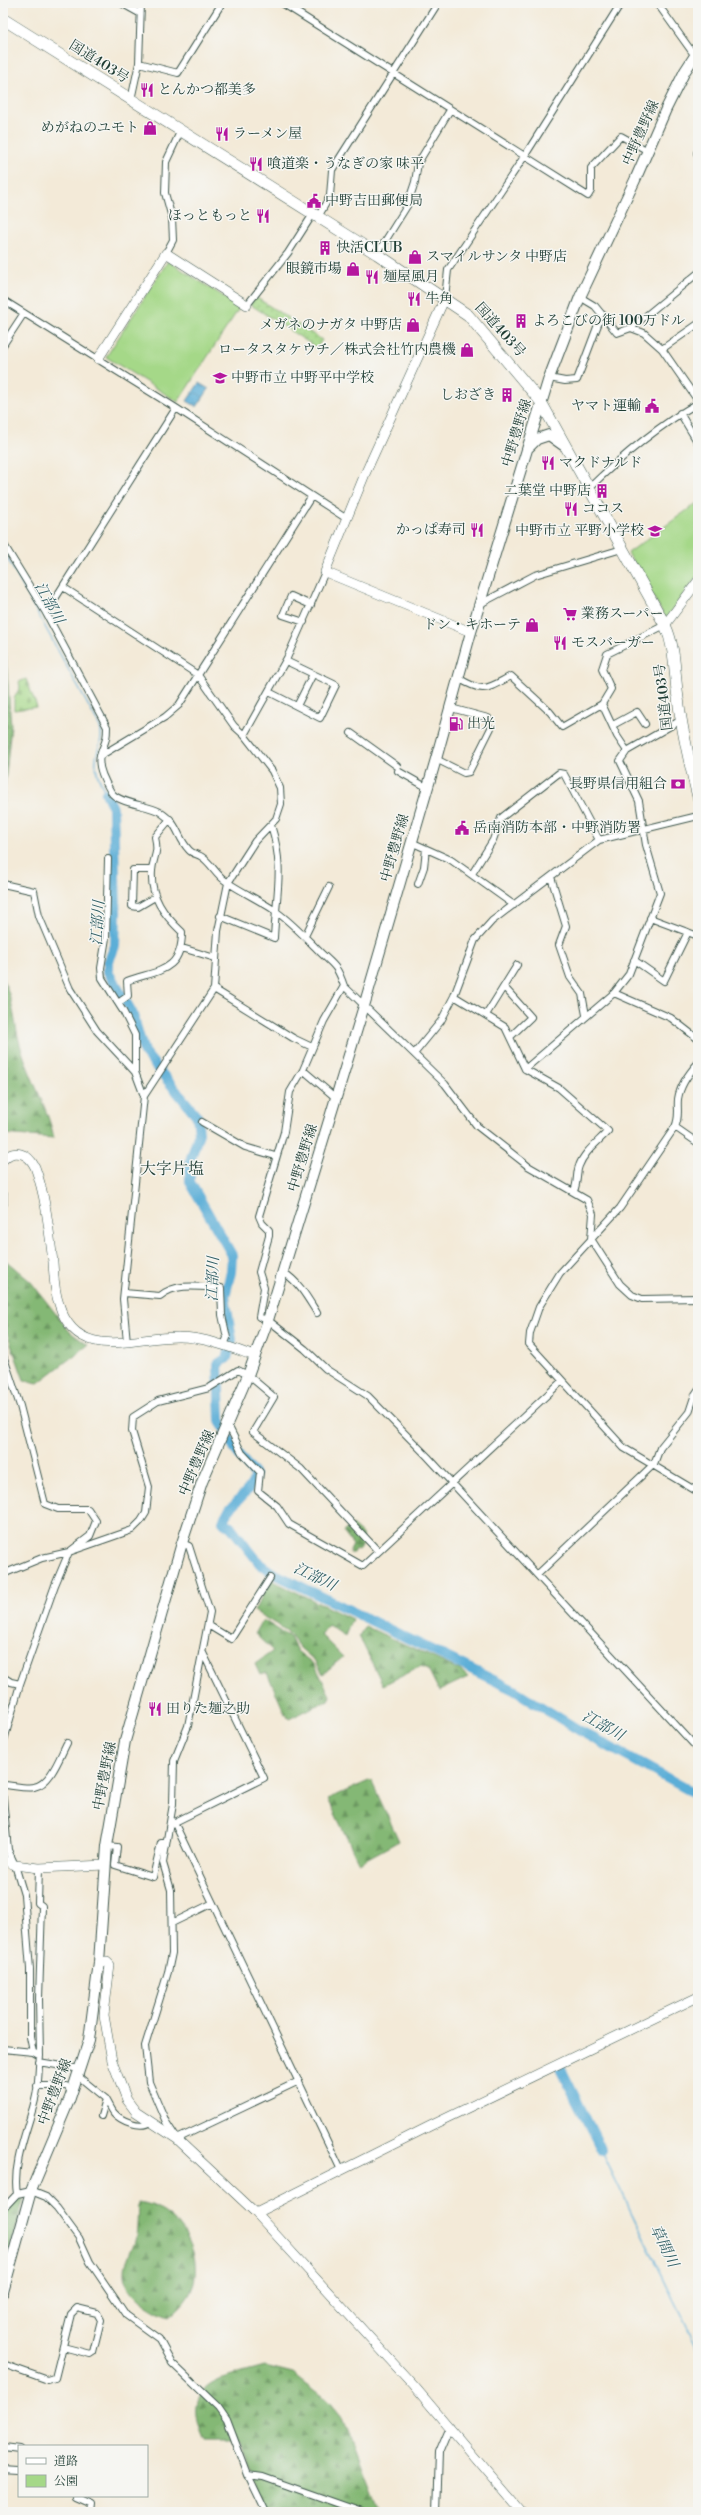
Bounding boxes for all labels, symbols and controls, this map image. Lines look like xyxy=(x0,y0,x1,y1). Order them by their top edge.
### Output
street label: 国道403号 xyxy=(66,37,132,87)
place label: とんかつ都美多 xyxy=(158,81,256,99)
restaurant icon: とんかつ都美多 xyxy=(139,82,155,98)
street label: 中野豊野線 xyxy=(619,97,663,169)
place label: めがねのユモト xyxy=(41,119,139,137)
shop icon: めがねのユモト xyxy=(142,120,158,136)
place label: ラーメン屋 xyxy=(233,125,302,143)
restaurant icon: ラーメン屋 xyxy=(214,126,230,142)
place label: 喰道楽・うなぎの家 味平 xyxy=(267,155,424,173)
restaurant icon: 喰道楽・うなぎの家 味平 xyxy=(248,156,264,172)
place label: 中野吉田郵便局 xyxy=(325,192,423,210)
public building icon: 中野吉田郵便局 xyxy=(306,193,322,209)
place label: ほっともっと xyxy=(168,207,252,225)
restaurant icon: ほっともっと xyxy=(255,208,271,224)
place label: 快活CLUB xyxy=(336,239,403,257)
building icon: 快活CLUB xyxy=(317,240,333,256)
place label: スマイルサンタ 中野店 xyxy=(426,248,567,266)
shop icon: スマイルサンタ 中野店 xyxy=(407,249,423,265)
place label: 眼鏡市場 xyxy=(286,260,342,278)
shop icon: 眼鏡市場 xyxy=(345,261,361,277)
place label: 麺屋風月 xyxy=(383,268,439,286)
restaurant icon: 麺屋風月 xyxy=(364,269,380,285)
place label: 牛角 xyxy=(425,290,453,308)
restaurant icon: 牛角 xyxy=(406,291,422,307)
street label: 国道403号 xyxy=(471,299,529,361)
place label: よろこびの街 100万ドル xyxy=(532,312,685,330)
building icon: よろこびの街 100万ドル xyxy=(513,313,529,329)
place label: メガネのナガタ 中野店 xyxy=(259,316,402,334)
shop icon: メガネのナガタ 中野店 xyxy=(405,317,421,333)
place label: ロータスタケウチ／株式会社竹内農機 xyxy=(218,341,456,359)
shop icon: ロータスタケウチ／株式会社竹内農機 xyxy=(459,342,475,358)
place label: 中野市立 中野平中学校 xyxy=(231,369,374,387)
school or university icon: 中野市立 中野平中学校 xyxy=(212,370,228,386)
place label: しおざき xyxy=(440,386,496,404)
building icon: しおざき xyxy=(499,387,515,403)
street label: 中野豊野線 xyxy=(498,397,536,469)
place label: ヤマト運輸 xyxy=(571,397,641,415)
public building icon: ヤマト運輸 xyxy=(644,398,660,414)
place label: マクドナルド xyxy=(559,454,642,472)
restaurant icon: マクドナルド xyxy=(540,455,556,471)
place label: 二葉堂 中野店 xyxy=(504,482,591,500)
building icon: 二葉堂 中野店 xyxy=(594,483,610,499)
place label: ココス xyxy=(582,500,624,518)
restaurant icon: ココス xyxy=(563,501,579,517)
place label: かっぱ寿司 xyxy=(396,521,466,539)
restaurant icon: かっぱ寿司 xyxy=(469,522,485,538)
place label: 中野市立 平野小学校 xyxy=(515,522,644,540)
school or university icon: 中野市立 平野小学校 xyxy=(647,523,663,539)
water label: 江部川 xyxy=(30,579,69,629)
place label: 業務スーパー xyxy=(581,605,664,623)
supermarket icon: 業務スーパー xyxy=(562,606,578,622)
place label: ドン・キホーテ xyxy=(423,616,521,634)
shop icon: ドン・キホーテ xyxy=(524,617,540,633)
place label: モスバーガー xyxy=(571,634,655,652)
restaurant icon: モスバーガー xyxy=(552,635,568,651)
street label: 国道403号 xyxy=(651,662,677,732)
place label: 出光 xyxy=(467,715,495,733)
fuel station icon: 出光 xyxy=(448,716,464,732)
place label: 長野県信用組合 xyxy=(569,775,667,793)
bank icon: 長野県信用組合 xyxy=(670,776,686,792)
street label: 中野豊野線 xyxy=(377,812,413,884)
place label: 岳南消防本部・中野消防署 xyxy=(473,819,641,837)
public building icon: 岳南消防本部・中野消防署 xyxy=(454,820,470,836)
water label: 江部川 xyxy=(87,898,109,946)
street label: 中野豊野線 xyxy=(284,1122,322,1194)
district label: 大字片塩 xyxy=(140,1159,204,1179)
water label: 江部川 xyxy=(203,1254,223,1302)
street label: 中野豊野線 xyxy=(175,1427,219,1499)
water label: 江部川 xyxy=(291,1559,341,1596)
place label: 田りた麺之助 xyxy=(166,1700,250,1718)
restaurant icon: 田りた麺之助 xyxy=(147,1701,163,1717)
water label: 江部川 xyxy=(579,1707,629,1746)
street label: 中野豊野線 xyxy=(89,1740,121,1812)
street label: 中野豊野線 xyxy=(34,2056,76,2128)
water label: 草間川 xyxy=(646,2222,683,2272)
legend xyxy=(18,2445,148,2497)
text: 道路 xyxy=(54,2454,78,2469)
text: 公園 xyxy=(54,2474,78,2489)

